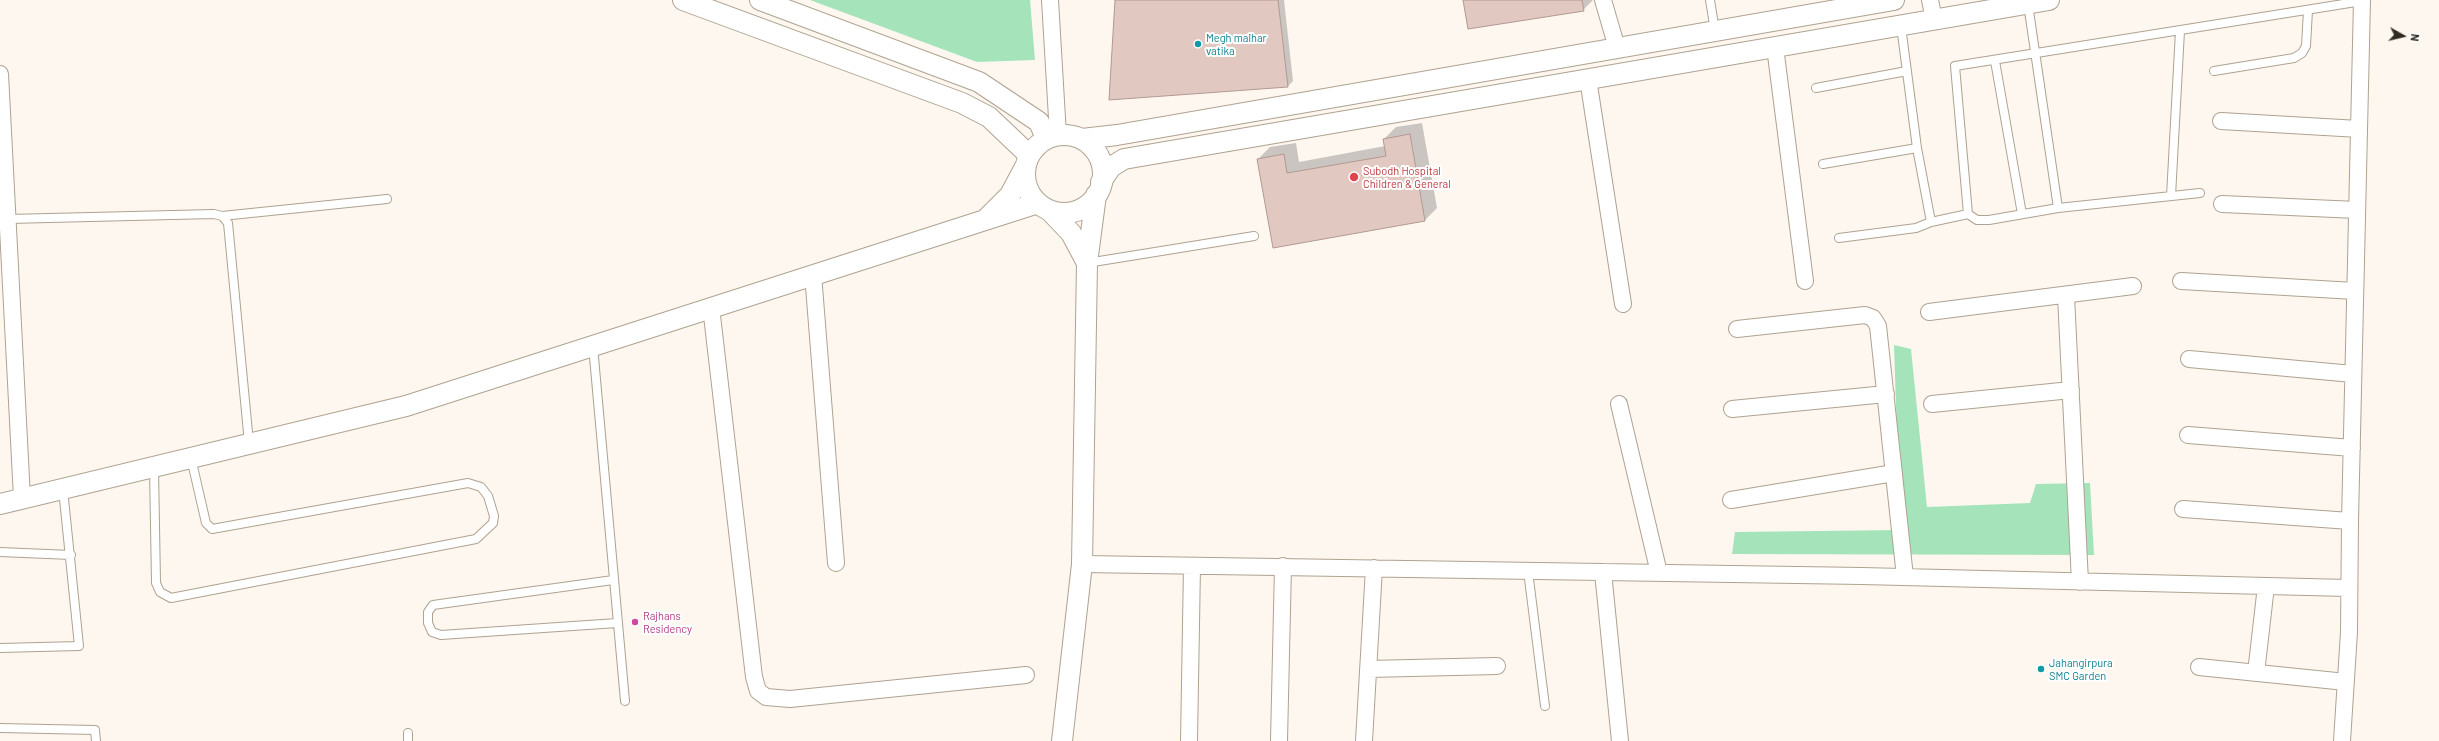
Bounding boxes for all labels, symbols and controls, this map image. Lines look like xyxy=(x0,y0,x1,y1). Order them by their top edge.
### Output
north arrow xyxy=(2383,16,2423,56)
place label: Megh malhar vatika xyxy=(1206,31,1267,57)
text: N xyxy=(2408,33,2422,42)
marker: Megh malhar vatika xyxy=(1193,39,1203,49)
place label: Subodh Hospital Children & General xyxy=(1363,164,1451,190)
marker: Subodh Hospital Children & General xyxy=(1348,171,1360,183)
place label: Rajhans Residency xyxy=(643,609,692,635)
marker: Rajhans Residency xyxy=(630,617,640,627)
place label: Jahangirpura SMC Garden xyxy=(2049,656,2113,682)
marker: Jahangirpura SMC Garden xyxy=(2036,664,2046,674)

